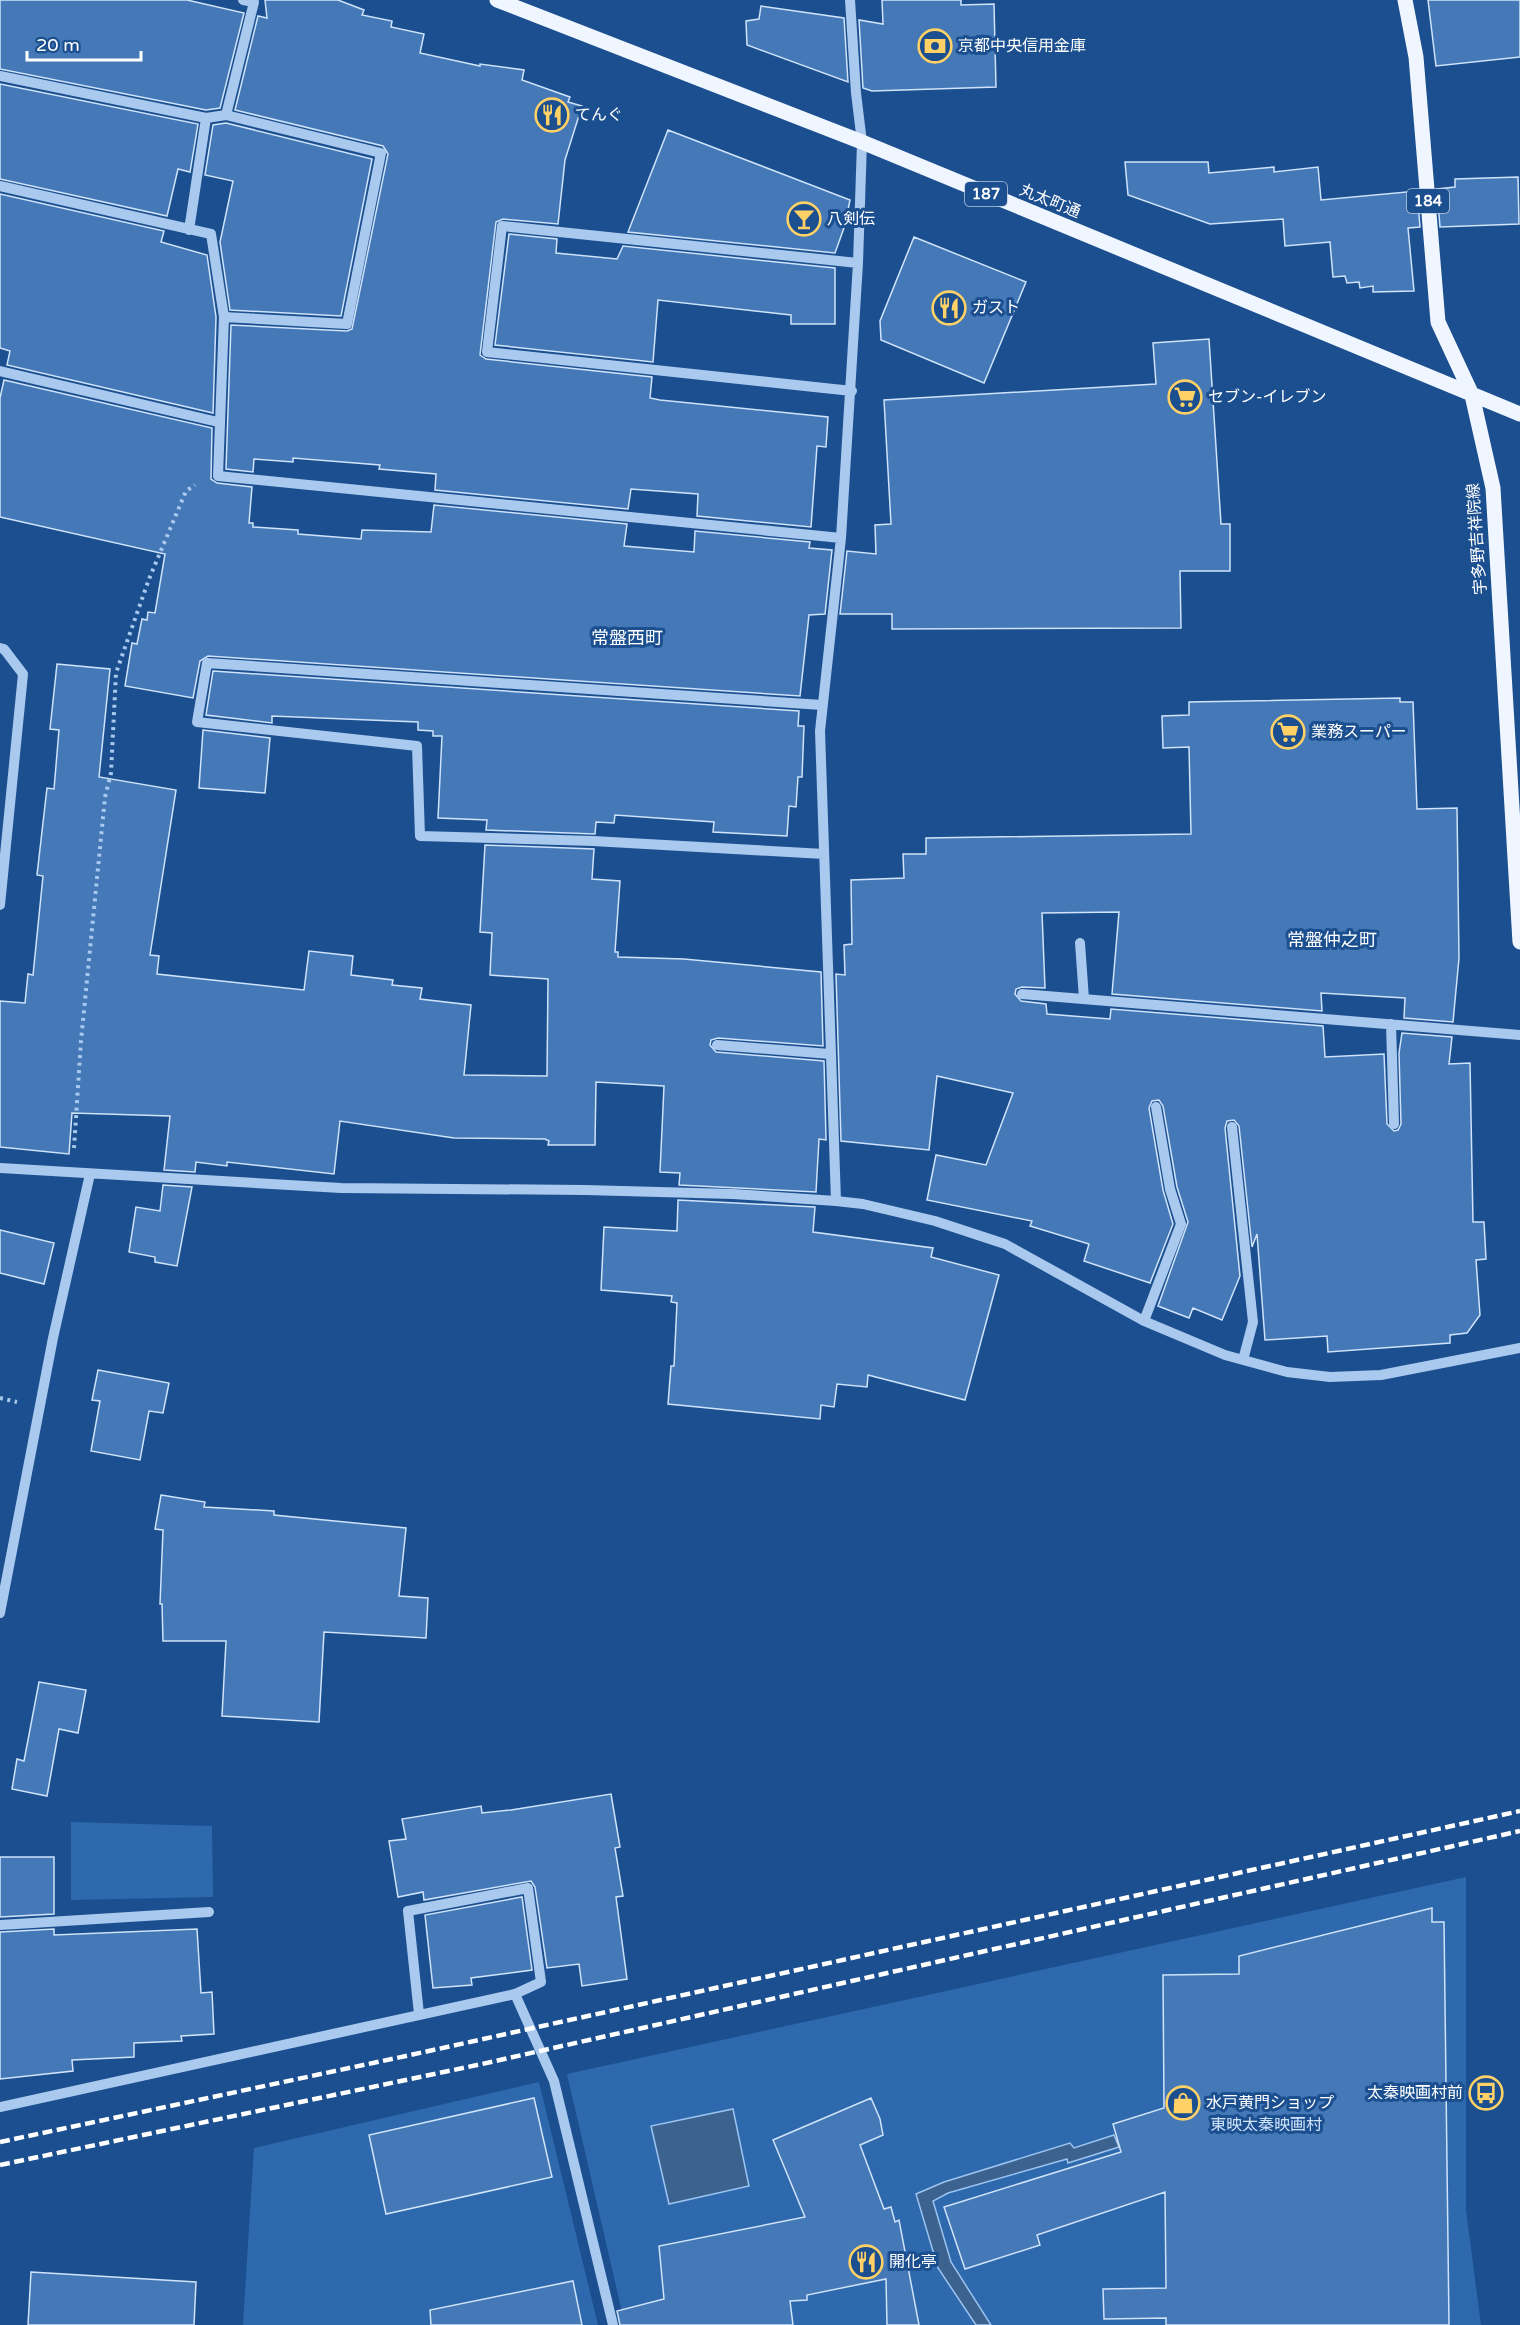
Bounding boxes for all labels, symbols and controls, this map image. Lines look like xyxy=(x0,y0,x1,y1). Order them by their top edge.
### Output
scale bar xyxy=(27,24,141,62)
bank icon: 京都中央信用金庫 xyxy=(917,28,953,64)
text: 20 m xyxy=(36,34,80,56)
place label: 京都中央信用金庫 xyxy=(958,36,1086,56)
restaurant icon: てんぐ xyxy=(534,97,570,133)
place label: てんぐ xyxy=(575,105,623,125)
street label: 丸太町通 xyxy=(1017,180,1083,222)
road number: 187 xyxy=(965,182,1007,206)
road number: 184 xyxy=(1407,189,1449,213)
bar icon: 八剣伝 xyxy=(786,201,822,237)
place label: 八剣伝 xyxy=(827,209,875,229)
restaurant icon: ガスト xyxy=(931,290,967,326)
place label: ガスト xyxy=(972,298,1020,318)
supermarket icon: セブン-イレブン xyxy=(1167,379,1203,415)
place label: セブン-イレブン xyxy=(1208,387,1327,407)
street label: 宇多野吉祥院線 xyxy=(1463,482,1491,596)
district label: 常盤西町 xyxy=(591,627,663,649)
supermarket icon: 業務スーパー xyxy=(1270,714,1306,750)
place label: 業務スーパー xyxy=(1311,722,1407,742)
district label: 常盤仲之町 xyxy=(1287,929,1377,951)
bus stop icon: 太秦映画村前 xyxy=(1468,2075,1504,2111)
place label: 太秦映画村前 xyxy=(1367,2083,1463,2103)
shop icon: 水戸黄門ショップ xyxy=(1165,2085,1201,2121)
place label: 水戸黄門ショップ xyxy=(1206,2093,1334,2113)
park label: 東映太秦映画村 xyxy=(1210,2115,1322,2135)
restaurant icon: 開化亭 xyxy=(848,2244,884,2280)
place label: 開化亭 xyxy=(889,2252,937,2272)

